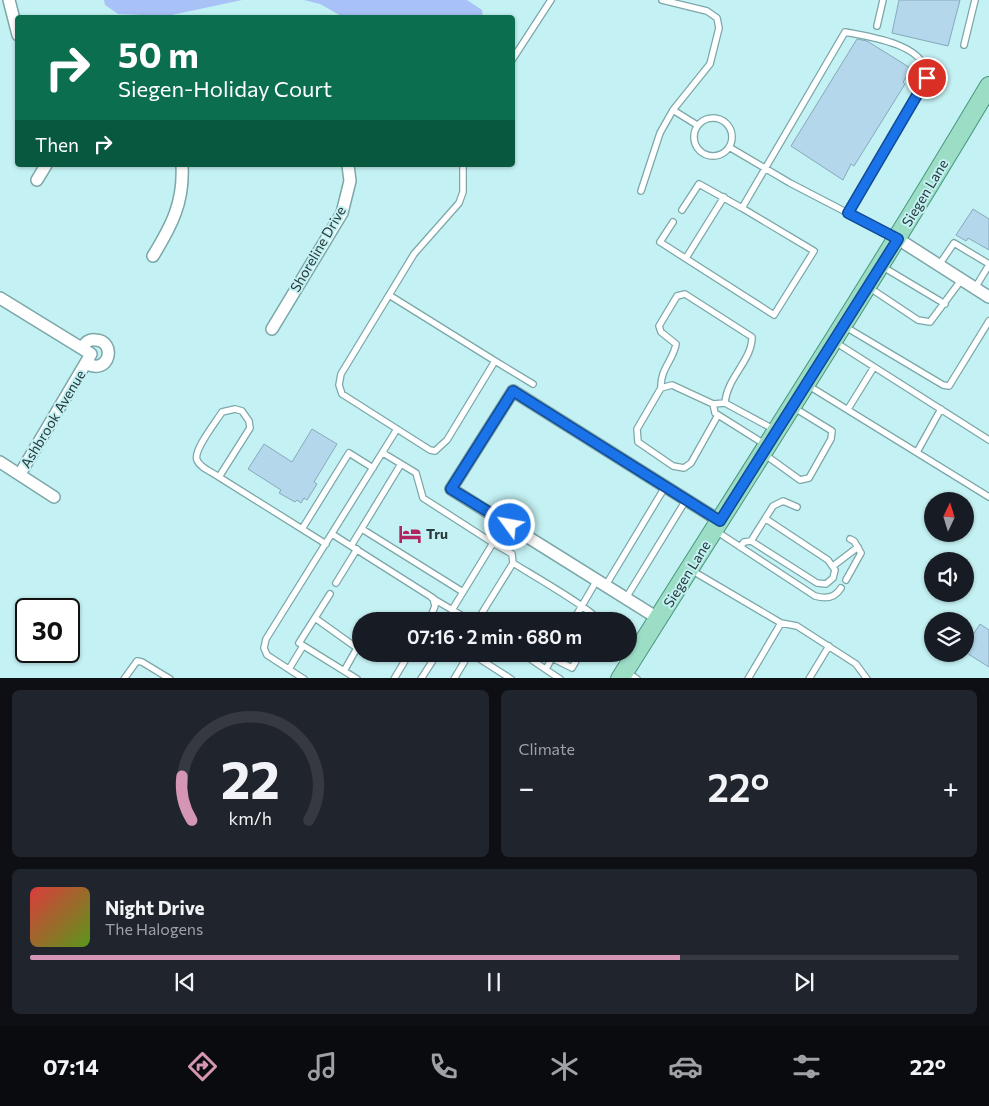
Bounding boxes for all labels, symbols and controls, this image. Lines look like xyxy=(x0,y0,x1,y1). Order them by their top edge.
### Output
text: 50 m xyxy=(118,32,199,75)
icon: right xyxy=(35,35,100,100)
pin xyxy=(906,57,948,99)
icon: arrive xyxy=(913,64,941,92)
text: Siegen-Holiday Court xyxy=(118,75,332,102)
icon: right xyxy=(89,130,117,158)
text: Then xyxy=(35,133,79,156)
street label: Siegen Lane xyxy=(898,156,951,229)
street label: Shoreline Drive xyxy=(286,203,349,295)
street label: Ashbrook Avenue xyxy=(17,367,89,471)
north arrow xyxy=(924,492,974,542)
map controls xyxy=(924,492,974,662)
position arrow xyxy=(483,498,535,550)
hotel icon: Tru xyxy=(397,521,423,547)
place label: Tru xyxy=(426,525,448,542)
street label: Siegen Lane xyxy=(659,537,714,610)
button: sound xyxy=(924,552,974,602)
speed limit sign: 30 xyxy=(15,598,80,663)
button: layers xyxy=(924,612,974,662)
text: 07:16 · 2 min · 680 m xyxy=(407,625,582,648)
text: Climate xyxy=(519,739,575,758)
text: 22 xyxy=(221,746,280,810)
text: 22° xyxy=(708,763,769,810)
text: − xyxy=(519,770,534,804)
text: + xyxy=(943,770,959,804)
text: km/h xyxy=(229,807,272,829)
text: Night Drive xyxy=(105,896,205,919)
text: The Halogens xyxy=(105,919,203,938)
icon: previous xyxy=(171,968,199,996)
icon: pause xyxy=(480,968,508,996)
icon: next xyxy=(790,968,818,996)
icon: directions xyxy=(185,1049,220,1084)
icon: music xyxy=(305,1049,340,1084)
icon: phone xyxy=(426,1049,461,1084)
icon: climate xyxy=(547,1049,582,1084)
icon: car xyxy=(668,1049,703,1084)
icon: filters xyxy=(789,1049,824,1084)
text: 07:14 xyxy=(43,1053,99,1080)
text: 22° xyxy=(910,1053,946,1080)

